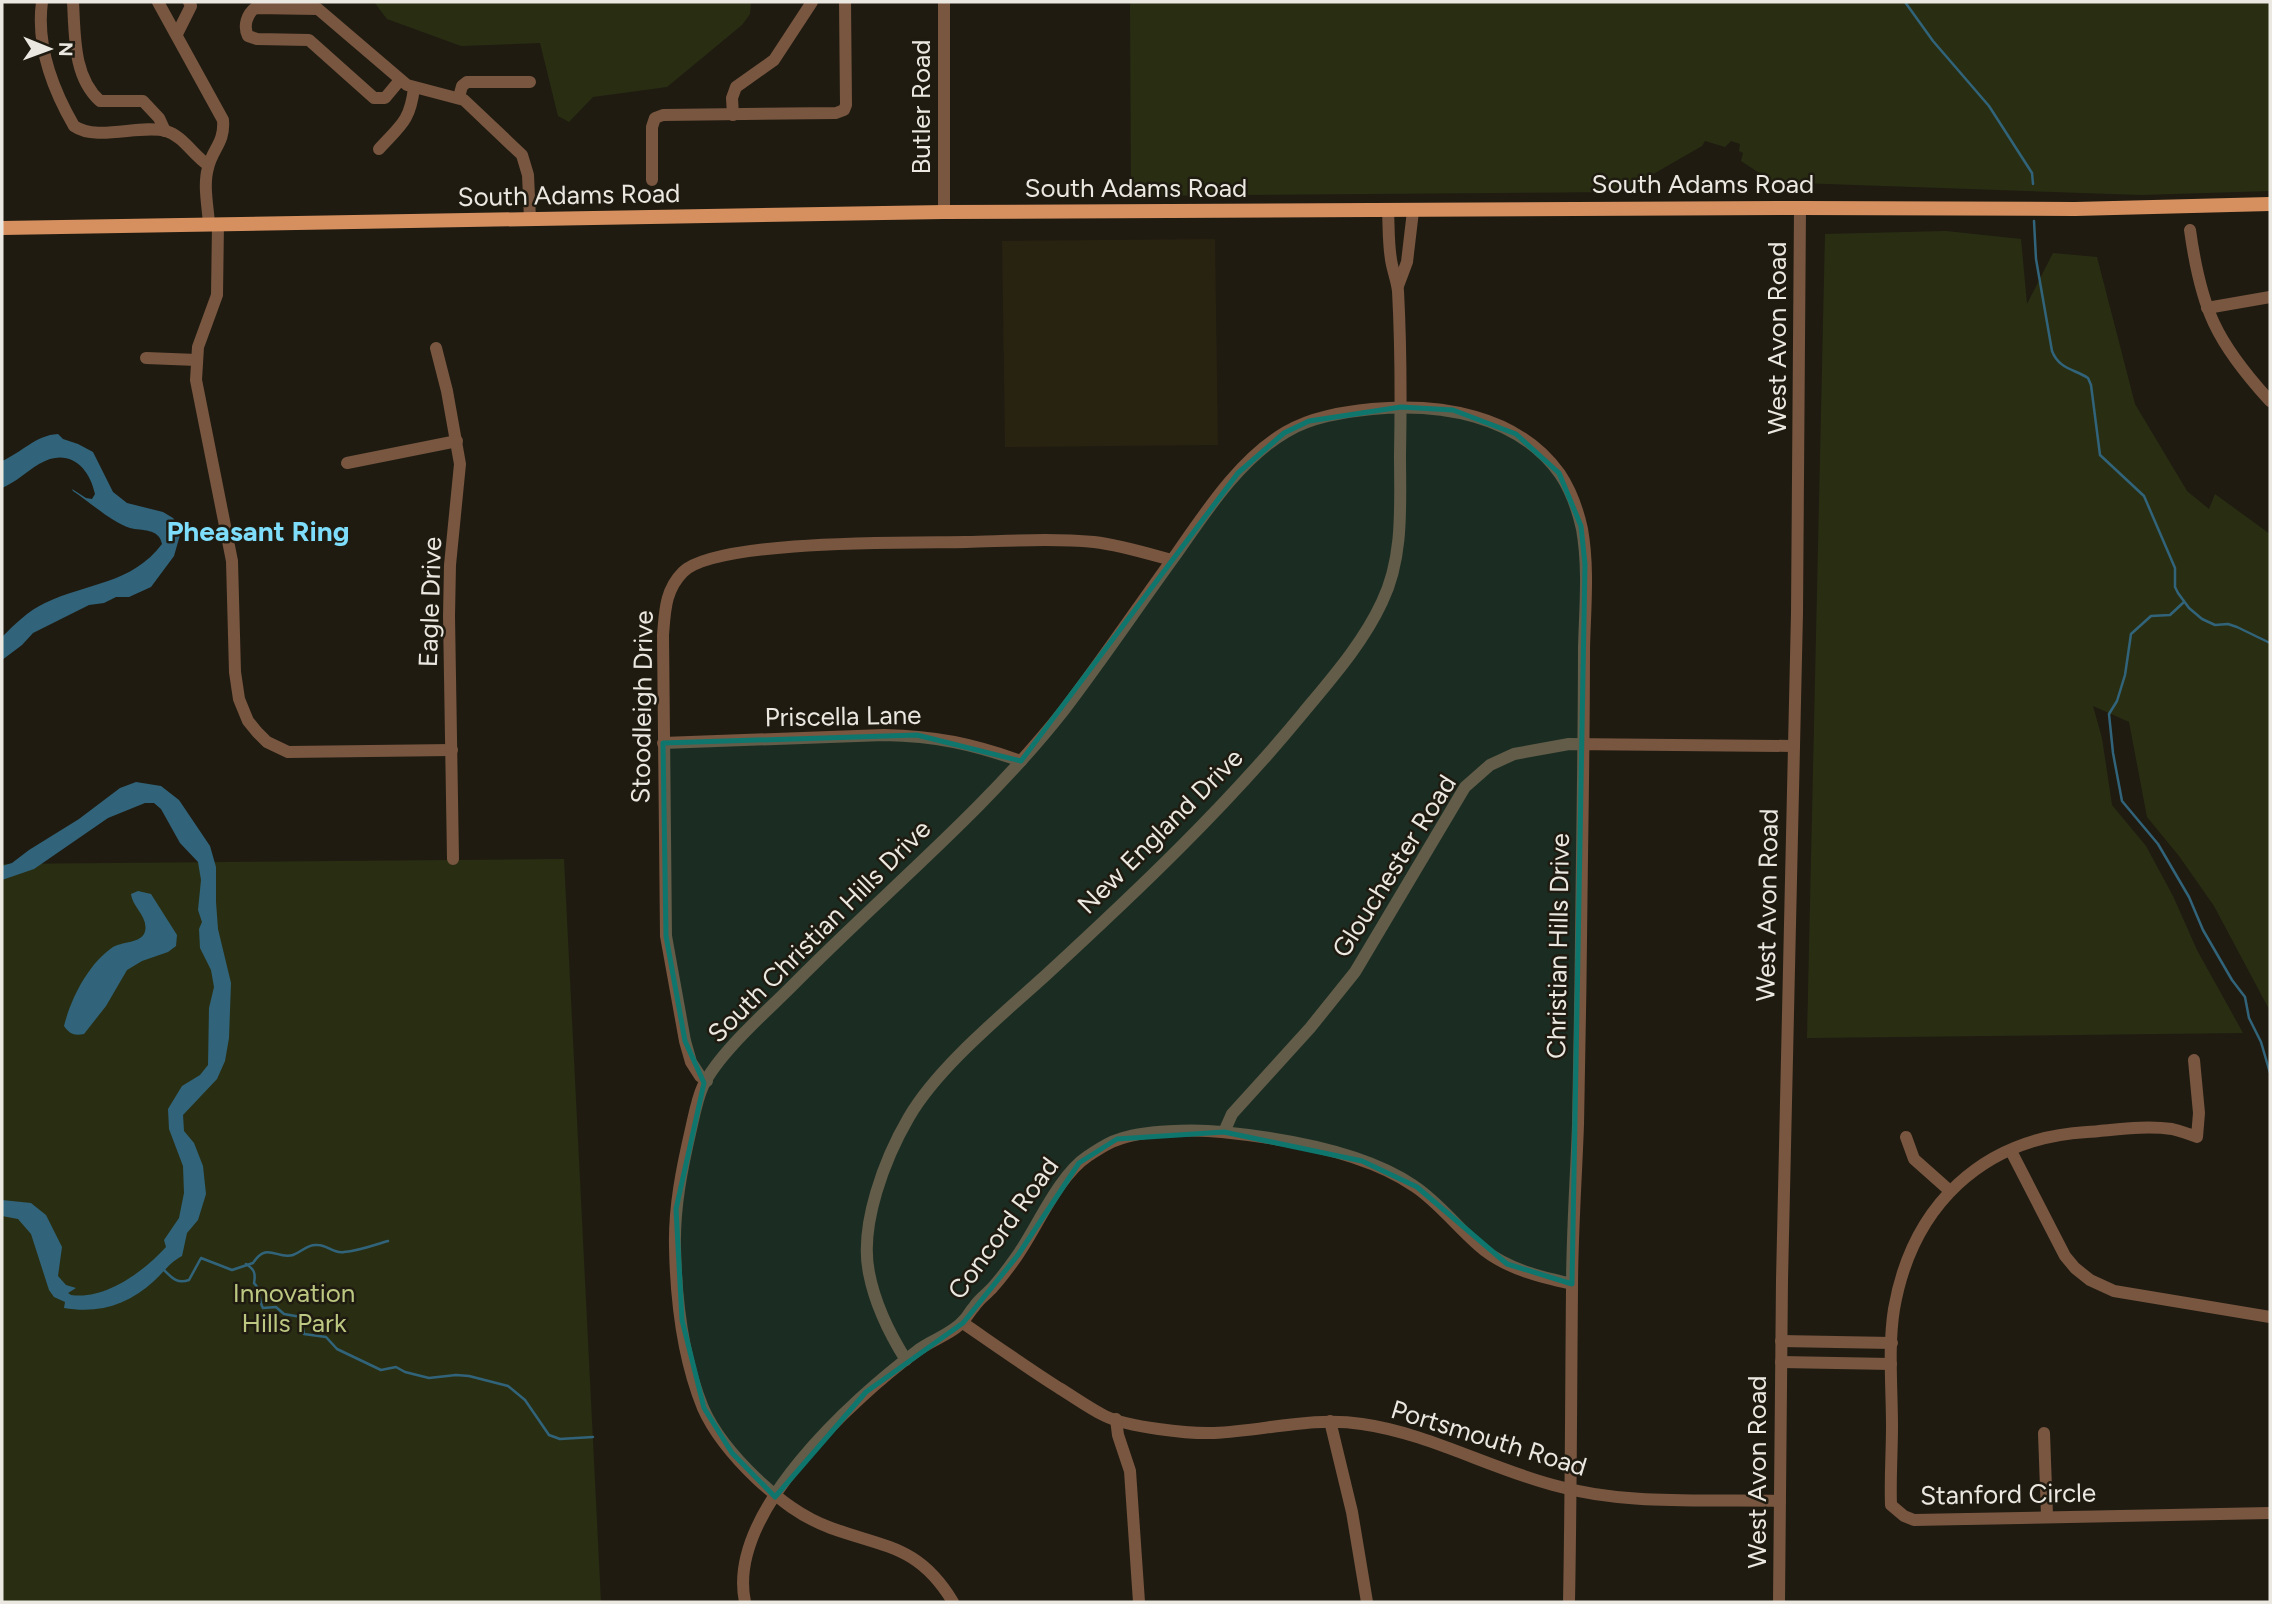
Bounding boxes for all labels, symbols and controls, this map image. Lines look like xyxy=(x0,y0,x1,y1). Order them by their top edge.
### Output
north arrow xyxy=(14,14,84,84)
street label: Butler Road xyxy=(905,39,937,175)
text: N xyxy=(54,42,77,57)
street label: South Adams Road xyxy=(1592,168,1814,200)
street label: South Adams Road xyxy=(1025,172,1247,204)
street label: South Adams Road xyxy=(457,177,681,213)
street label: West Avon Road xyxy=(1761,242,1793,434)
district label: Pheasant Ring xyxy=(166,514,350,548)
street label: Eagle Drive xyxy=(412,536,448,668)
street label: Stoodleigh Drive xyxy=(624,610,660,804)
street label: Priscella Lane xyxy=(764,699,922,733)
street label: New England Drive xyxy=(1070,741,1250,921)
street label: Glouchester Road xyxy=(1325,769,1463,963)
street label: West Avon Road xyxy=(1749,808,1785,1002)
street label: South Christian Hills Drive xyxy=(701,813,937,1049)
street label: Christian Hills Drive xyxy=(1540,833,1576,1059)
street label: Concord Road xyxy=(941,1151,1065,1305)
park label: Innovation Hills Park xyxy=(233,1277,355,1339)
street label: West Avon Road xyxy=(1741,1376,1773,1568)
street label: Portsmouth Road xyxy=(1387,1393,1591,1483)
street label: Stanford Circle xyxy=(1920,1476,2096,1512)

